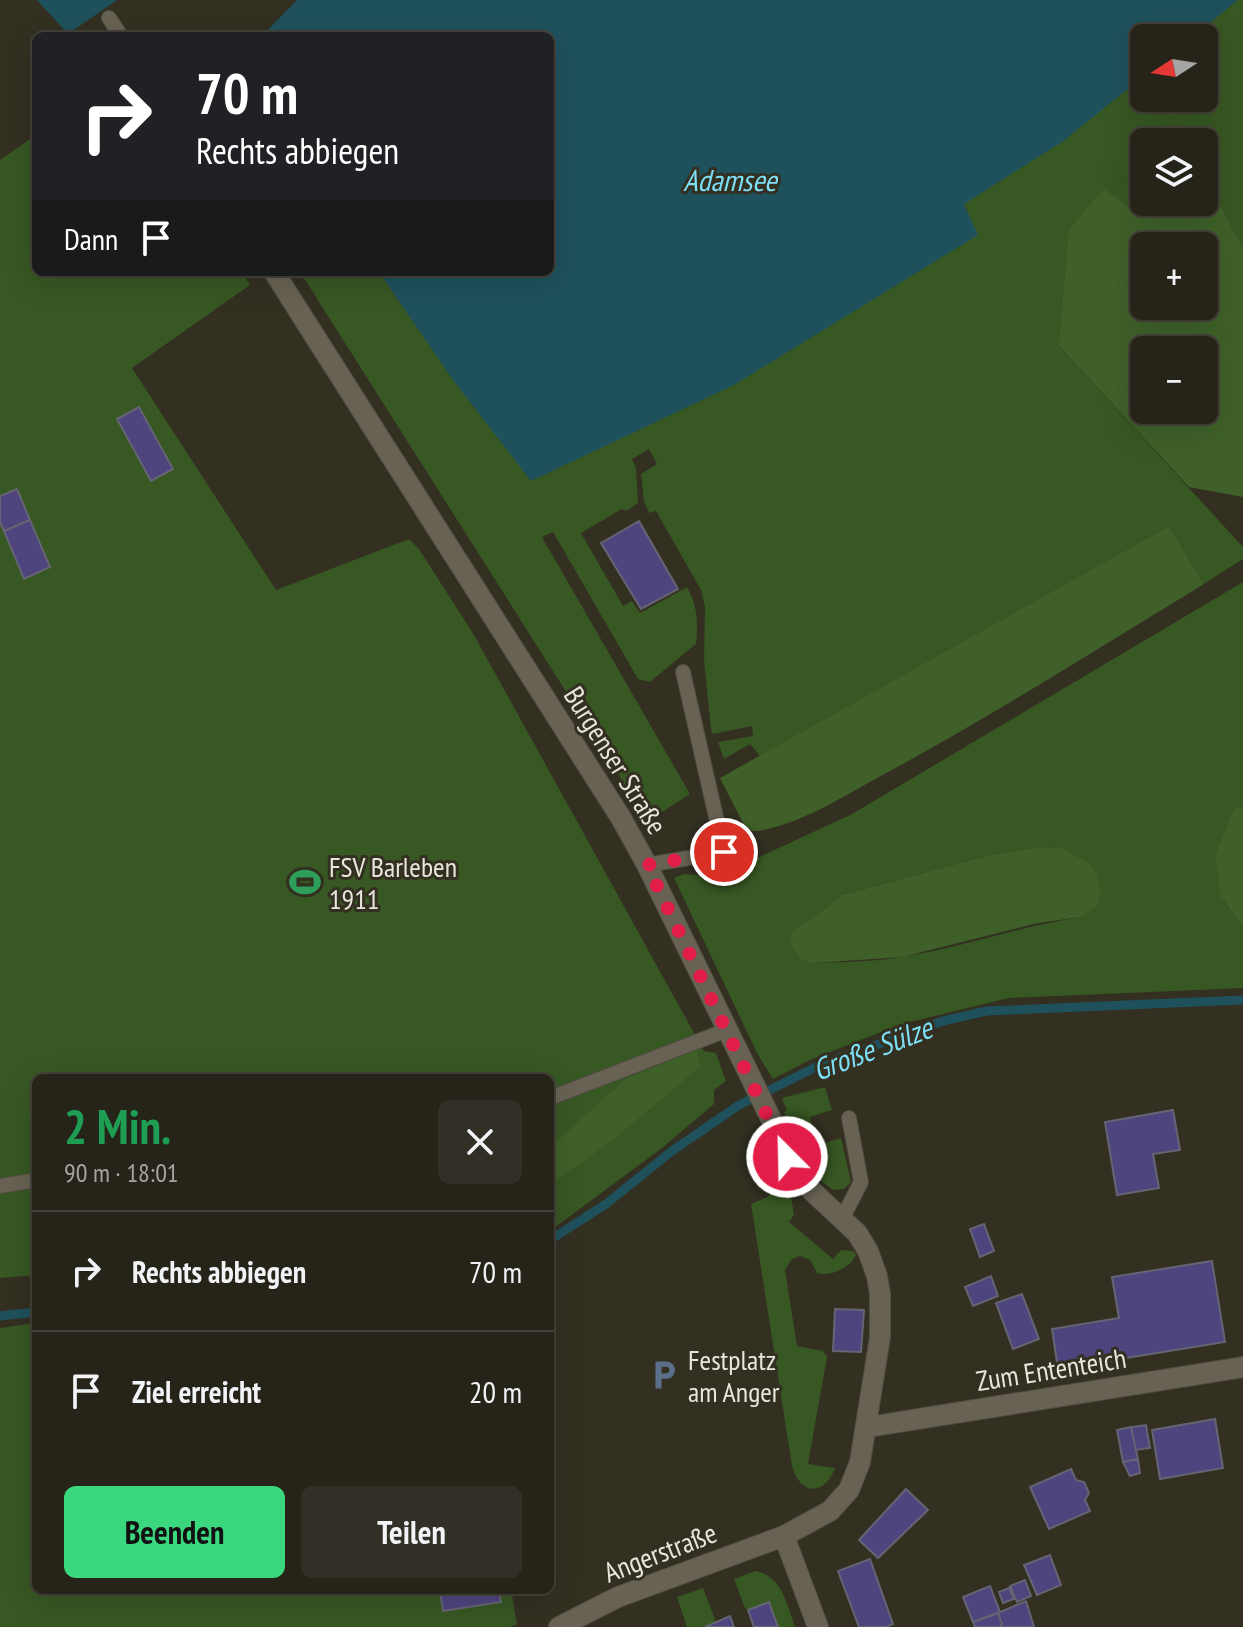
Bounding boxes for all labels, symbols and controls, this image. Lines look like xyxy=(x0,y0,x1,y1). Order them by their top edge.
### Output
north arrow xyxy=(1130,24,1218,112)
map controls xyxy=(1130,24,1218,424)
text: 70 m xyxy=(196,57,298,129)
icon: right xyxy=(64,64,168,168)
text: Rechts abbiegen xyxy=(196,127,399,174)
button: layers xyxy=(1130,128,1218,216)
water label: Adamsee xyxy=(683,160,778,199)
icon: arrive xyxy=(134,216,178,260)
text: Dann xyxy=(64,219,118,258)
button: + xyxy=(1130,232,1218,320)
button: − xyxy=(1130,336,1218,424)
street label: Burgenser Straße xyxy=(556,679,676,841)
pin xyxy=(690,818,758,886)
icon: arrive xyxy=(702,830,746,874)
place label: FSV Barleben 1911 xyxy=(329,848,457,917)
sports icon: FSV Barleben 1911 xyxy=(288,865,322,899)
water label: Große Sülze xyxy=(807,1007,939,1089)
text: 2 Min. xyxy=(64,1095,171,1157)
button: close xyxy=(438,1100,522,1184)
position arrow xyxy=(745,1115,829,1199)
text: 90 m · 18:01 xyxy=(64,1156,179,1189)
icon: right xyxy=(64,1249,108,1293)
text: Rechts abbiegen xyxy=(132,1252,306,1291)
text: 70 m xyxy=(469,1252,522,1291)
street label: Zum Ententeich xyxy=(973,1339,1129,1399)
place label: Festplatz am Anger xyxy=(688,1341,780,1410)
parking icon: Festplatz am Anger xyxy=(647,1358,681,1392)
icon: arrive xyxy=(64,1369,108,1413)
text: Ziel erreicht xyxy=(132,1372,261,1411)
text: 20 m xyxy=(469,1372,522,1411)
button: Beenden xyxy=(64,1486,285,1578)
button: Teilen xyxy=(301,1486,522,1578)
street label: Angerstraße xyxy=(598,1514,722,1590)

